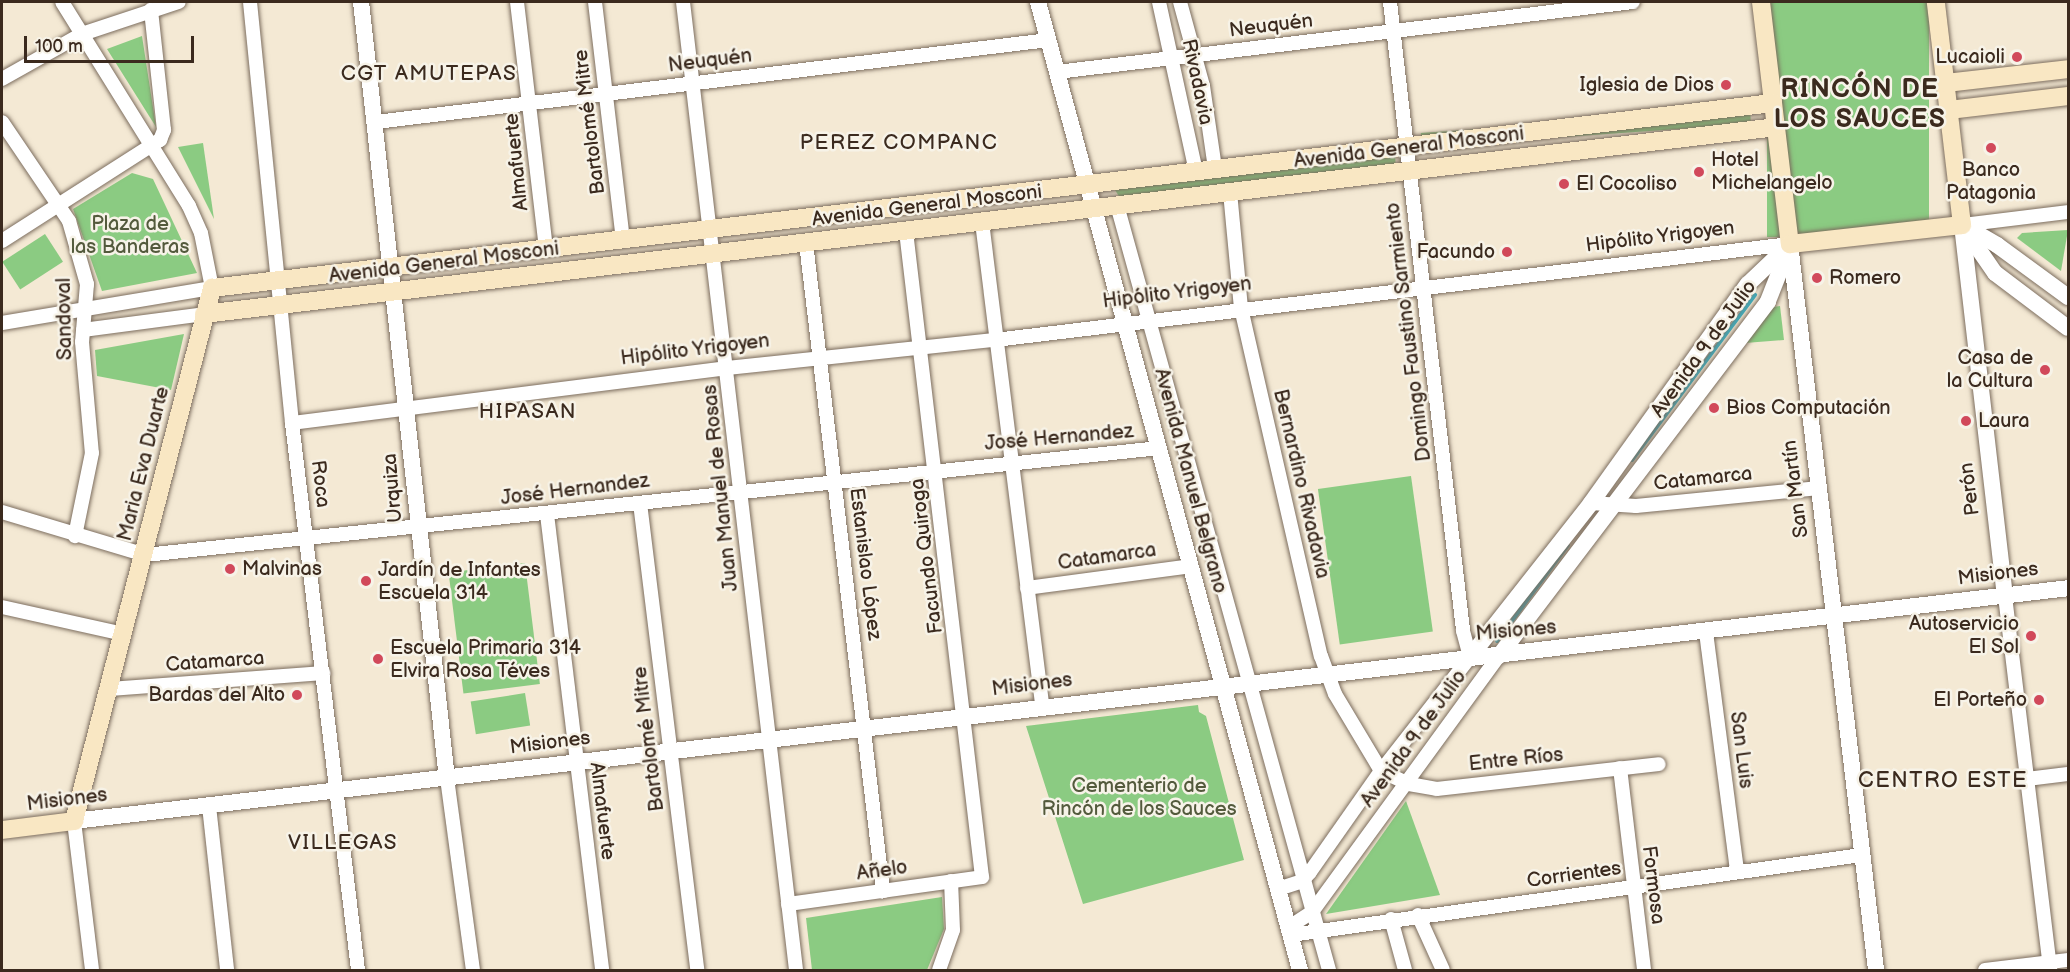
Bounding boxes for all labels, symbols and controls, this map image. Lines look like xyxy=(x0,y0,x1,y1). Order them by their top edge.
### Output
street label: Neuquén xyxy=(1228,9,1314,43)
scale bar xyxy=(27,24,196,62)
text: 100 m xyxy=(35,36,83,57)
street label: Rivadavia xyxy=(1176,37,1218,127)
street label: Neuquén xyxy=(667,44,753,78)
place label: Lucaioli xyxy=(1935,45,2005,69)
street label: Bartolomé Mitre xyxy=(569,48,611,196)
marker: Lucaioli xyxy=(2010,50,2024,64)
district label: CGT AMUTEPAS xyxy=(341,61,517,87)
place label: Iglesia de Dios xyxy=(1580,73,1714,97)
district label: RINCÓN DE LOS SAUCES xyxy=(1774,74,1946,136)
marker: Iglesia de Dios xyxy=(1719,78,1733,92)
street label: Almafuerte xyxy=(500,112,534,212)
street label: Avenida General Mosconi xyxy=(1293,122,1525,174)
district label: PEREZ COMPANC xyxy=(800,130,998,156)
marker: Banco Patagonia xyxy=(1984,141,1998,155)
place label: Hotel Michelangelo xyxy=(1711,148,1833,195)
place label: Banco Patagonia xyxy=(1946,158,2036,205)
marker: Hotel Michelangelo xyxy=(1692,165,1706,179)
place label: El Cocoliso xyxy=(1576,172,1677,196)
marker: El Cocoliso xyxy=(1557,177,1571,191)
street label: Avenida General Mosconi xyxy=(811,180,1043,232)
street label: Domingo Faustino Sarmiento xyxy=(1381,201,1437,463)
park label: Plaza de las Banderas xyxy=(71,212,189,259)
street label: Hipólito Yrigoyen xyxy=(1584,216,1736,258)
street label: Avenida General Mosconi xyxy=(328,237,560,289)
place label: Facundo xyxy=(1416,240,1495,264)
marker: Facundo xyxy=(1500,245,1514,259)
place label: Romero xyxy=(1829,266,1901,290)
marker: Romero xyxy=(1810,271,1824,285)
street label: Hipólito Yrigoyen xyxy=(1101,272,1253,314)
street label: Avenida 9 de Julio xyxy=(1646,275,1762,423)
street label: Sandoval xyxy=(52,278,78,360)
street label: Hipólito Yrigoyen xyxy=(619,329,771,371)
place label: Casa de la Cultura xyxy=(1947,346,2033,393)
marker: Casa de la Cultura xyxy=(2038,363,2052,377)
street label: Avenida Manuel Belgrano xyxy=(1148,366,1232,596)
street label: Maria Eva Duarte xyxy=(113,384,175,544)
street label: Juan Manuel de Rosas xyxy=(698,384,744,592)
street label: Bernardino Rivadavia xyxy=(1268,387,1334,581)
place label: Bios Computación xyxy=(1726,396,1891,420)
district label: HIPASAN xyxy=(479,399,577,425)
marker: Bios Computación xyxy=(1707,401,1721,415)
place label: Laura xyxy=(1978,409,2029,433)
marker: Laura xyxy=(1959,414,1973,428)
street label: José Hernandez xyxy=(984,420,1134,456)
street label: San Martín xyxy=(1778,439,1814,539)
street label: Urquiza xyxy=(378,452,408,524)
street label: Roca xyxy=(305,459,335,509)
street label: Perón xyxy=(1955,461,1985,517)
street label: Catamarca xyxy=(1652,462,1754,496)
street label: José Hernandez xyxy=(499,469,651,511)
street label: Facundo Quiroga xyxy=(906,477,948,635)
street label: Estanislao López xyxy=(844,486,886,642)
street label: Catamarca xyxy=(1056,538,1158,576)
place label: Malvinas xyxy=(242,557,322,581)
street label: Misiones xyxy=(1956,557,2040,591)
place label: Jardín de Infantes Escuela 314 xyxy=(378,558,541,605)
marker: Malvinas xyxy=(223,562,237,576)
marker: Jardín de Infantes Escuela 314 xyxy=(359,574,373,588)
place label: Autoservicio El Sol xyxy=(1909,612,2019,659)
street label: Misiones xyxy=(1475,616,1557,646)
marker: Autoservicio El Sol xyxy=(2024,629,2038,643)
place label: Escuela Primaria 314 Elvira Rosa Téves xyxy=(390,636,581,683)
street label: Catamarca xyxy=(165,647,265,677)
marker: Escuela Primaria 314 Elvira Rosa Téves xyxy=(371,652,385,666)
street label: Bartolomé Mitre xyxy=(628,665,670,813)
street label: Avenida 9 de Julio xyxy=(1356,665,1472,813)
street label: Misiones xyxy=(990,668,1074,702)
place label: Bardas del Alto xyxy=(148,683,285,707)
marker: Bardas del Alto xyxy=(290,688,304,702)
place label: El Porteño xyxy=(1933,688,2027,712)
marker: El Porteño xyxy=(2032,693,2046,707)
street label: San Luis xyxy=(1724,710,1758,790)
street label: Misiones xyxy=(508,726,592,760)
street label: Entre Ríos xyxy=(1468,743,1564,777)
street label: Almafuerte xyxy=(584,761,620,861)
district label: CENTRO ESTE xyxy=(1858,768,2028,794)
park label: Cementerio de Rincón de los Sauces xyxy=(1041,775,1237,822)
street label: Misiones xyxy=(25,783,109,817)
district label: VILLEGAS xyxy=(288,830,398,856)
street label: Formosa xyxy=(1636,844,1670,926)
street label: Añelo xyxy=(855,856,909,886)
street label: Corrientes xyxy=(1525,856,1623,894)

